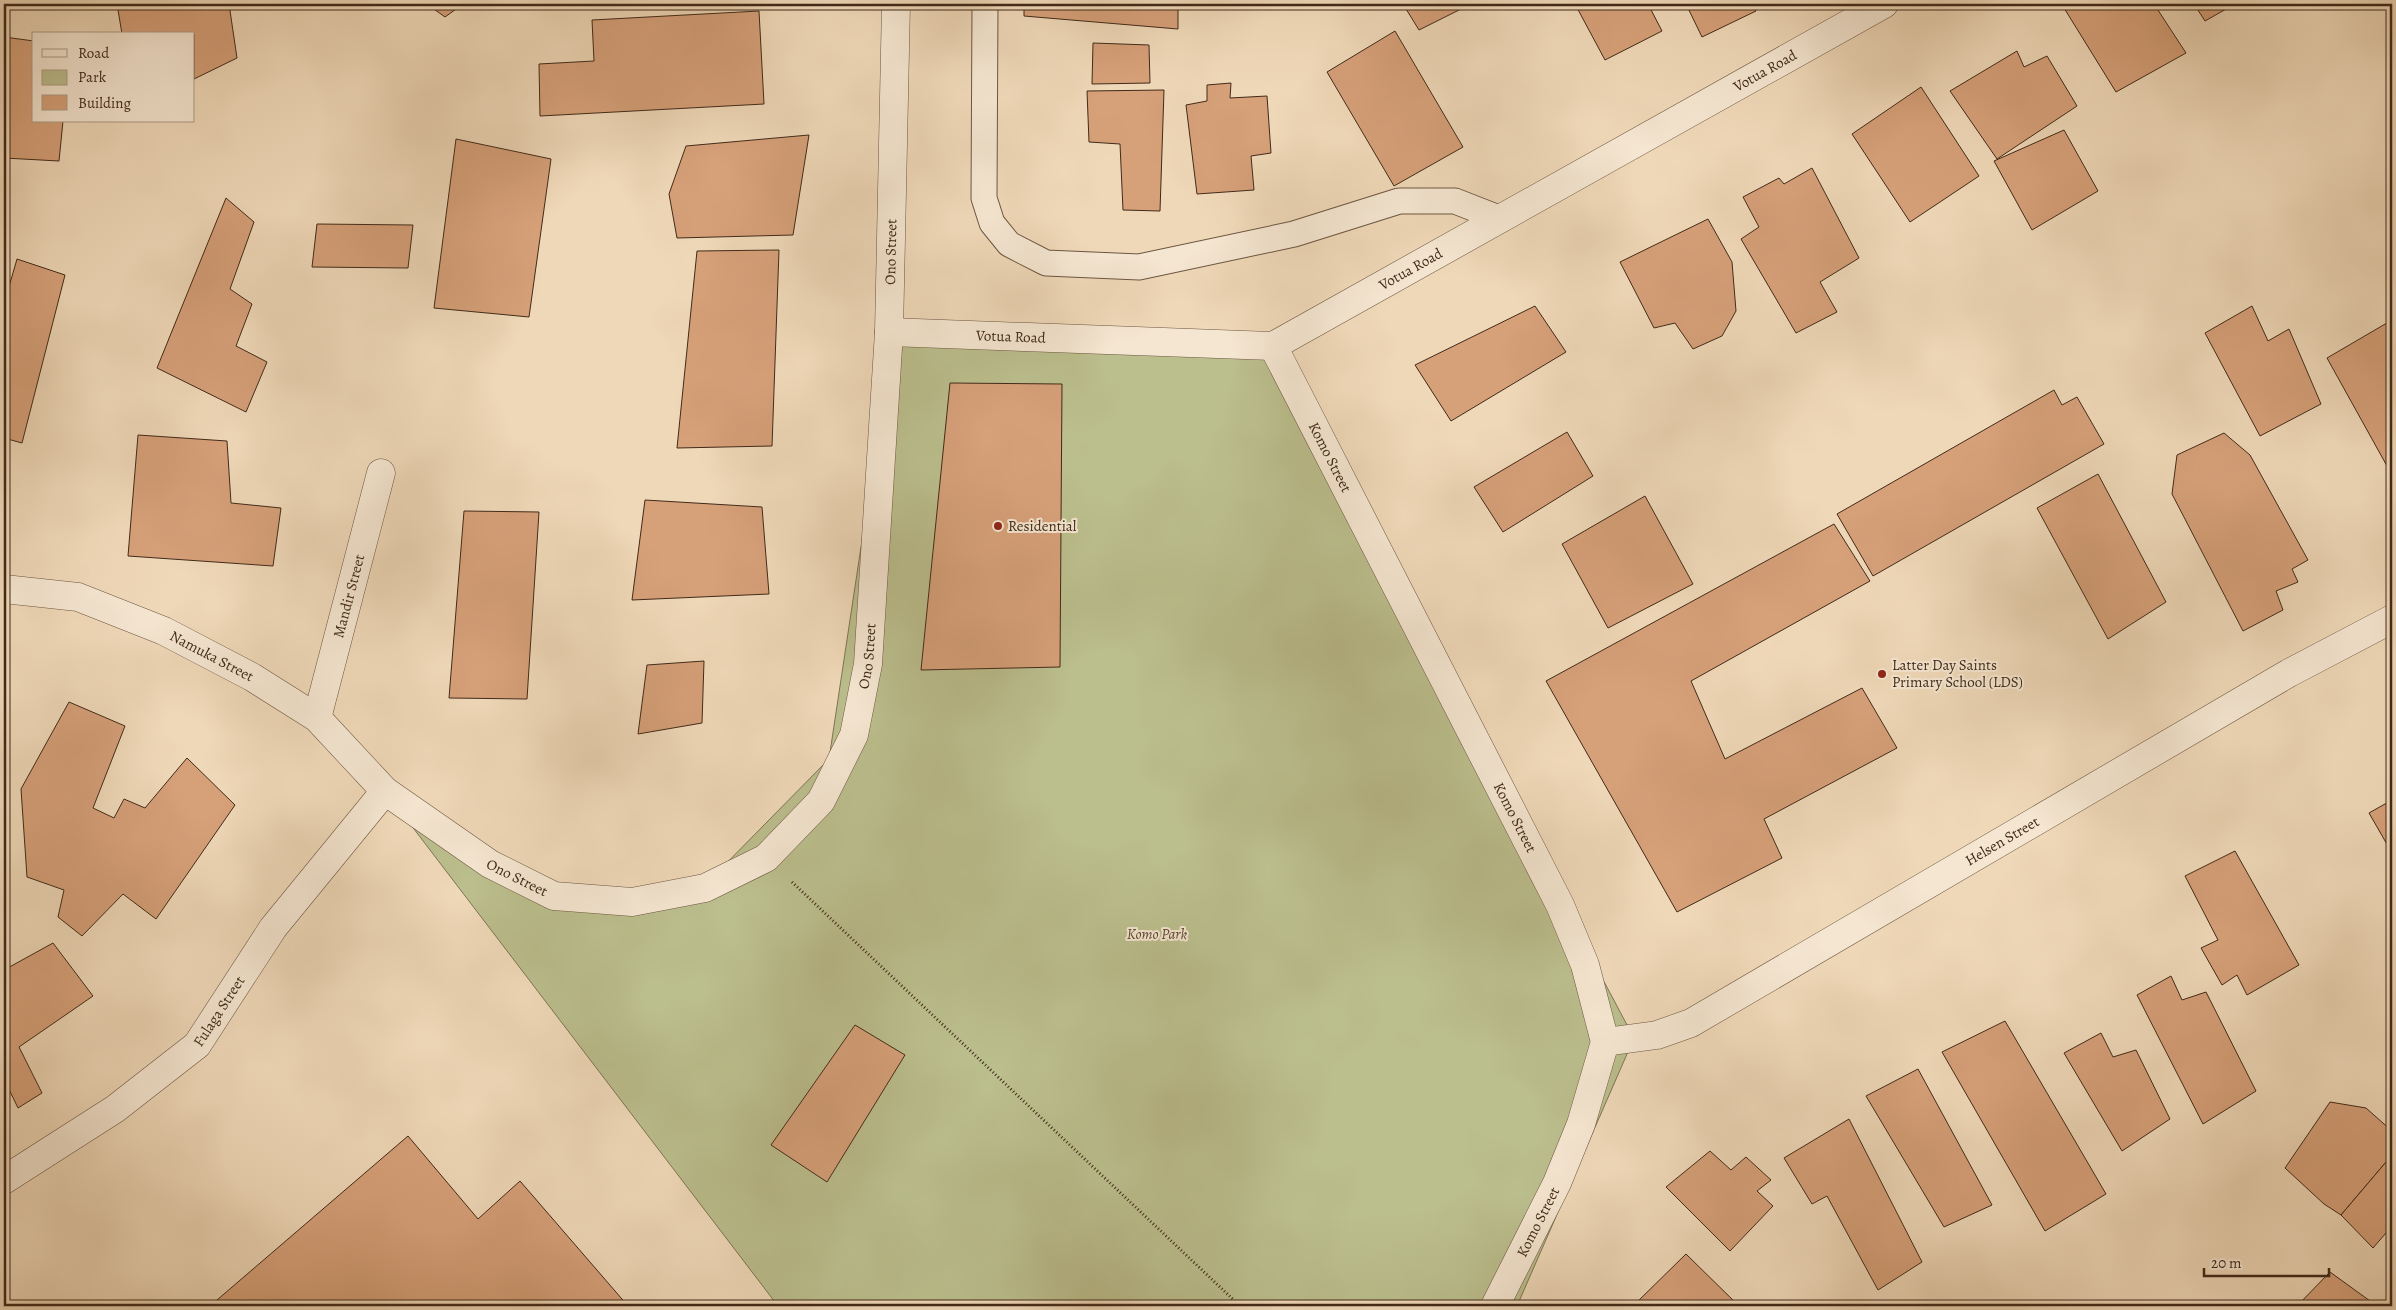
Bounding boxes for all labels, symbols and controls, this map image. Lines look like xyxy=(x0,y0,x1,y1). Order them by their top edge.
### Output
legend xyxy=(32,32,195,122)
text: Road xyxy=(78,43,110,63)
street label: Votua Road xyxy=(1729,44,1801,97)
text: Park xyxy=(78,67,107,87)
text: Building xyxy=(78,93,131,113)
street label: Ono Street xyxy=(880,219,901,285)
street label: Votua Road xyxy=(1374,243,1447,295)
street label: Votua Road xyxy=(975,325,1047,348)
street label: Komo Street xyxy=(1304,419,1356,496)
place label: Residential xyxy=(1008,516,1077,536)
marker: Residential xyxy=(992,520,1004,532)
street label: Mandir Street xyxy=(328,552,369,640)
street label: Ono Street xyxy=(853,623,881,691)
street label: Namuka Street xyxy=(166,626,257,686)
place label: Latter Day Saints Primary School (LDS) xyxy=(1892,655,2023,692)
marker: Latter Day Saints Primary School (LDS) xyxy=(1876,668,1888,680)
street label: Komo Street xyxy=(1489,779,1541,856)
street label: Helsen Street xyxy=(1962,811,2043,870)
street label: Ono Street xyxy=(483,854,551,901)
park label: Komo Park xyxy=(1127,924,1187,944)
street label: Fulaga Street xyxy=(189,972,249,1051)
street label: Komo Street xyxy=(1512,1183,1564,1261)
scale bar xyxy=(2204,1245,2328,1277)
text: 20 m xyxy=(2211,1253,2242,1273)

